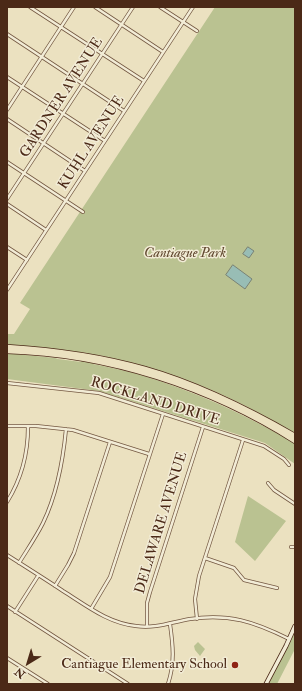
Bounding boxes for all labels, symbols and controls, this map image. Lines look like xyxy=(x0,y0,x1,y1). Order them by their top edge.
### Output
street label: GARDNER AVENUE xyxy=(17,35,107,161)
street label: KUHL AVENUE xyxy=(55,93,129,193)
park label: Cantiague Park xyxy=(144,246,226,262)
street label: ROCKLAND DRIVE xyxy=(88,374,222,430)
street label: DELAWARE AVENUE xyxy=(132,450,192,596)
north arrow xyxy=(8,643,48,683)
place label: Cantiague Elementary School xyxy=(61,657,227,673)
marker: Cantiague Elementary School xyxy=(230,660,240,670)
text: N xyxy=(12,665,28,681)

